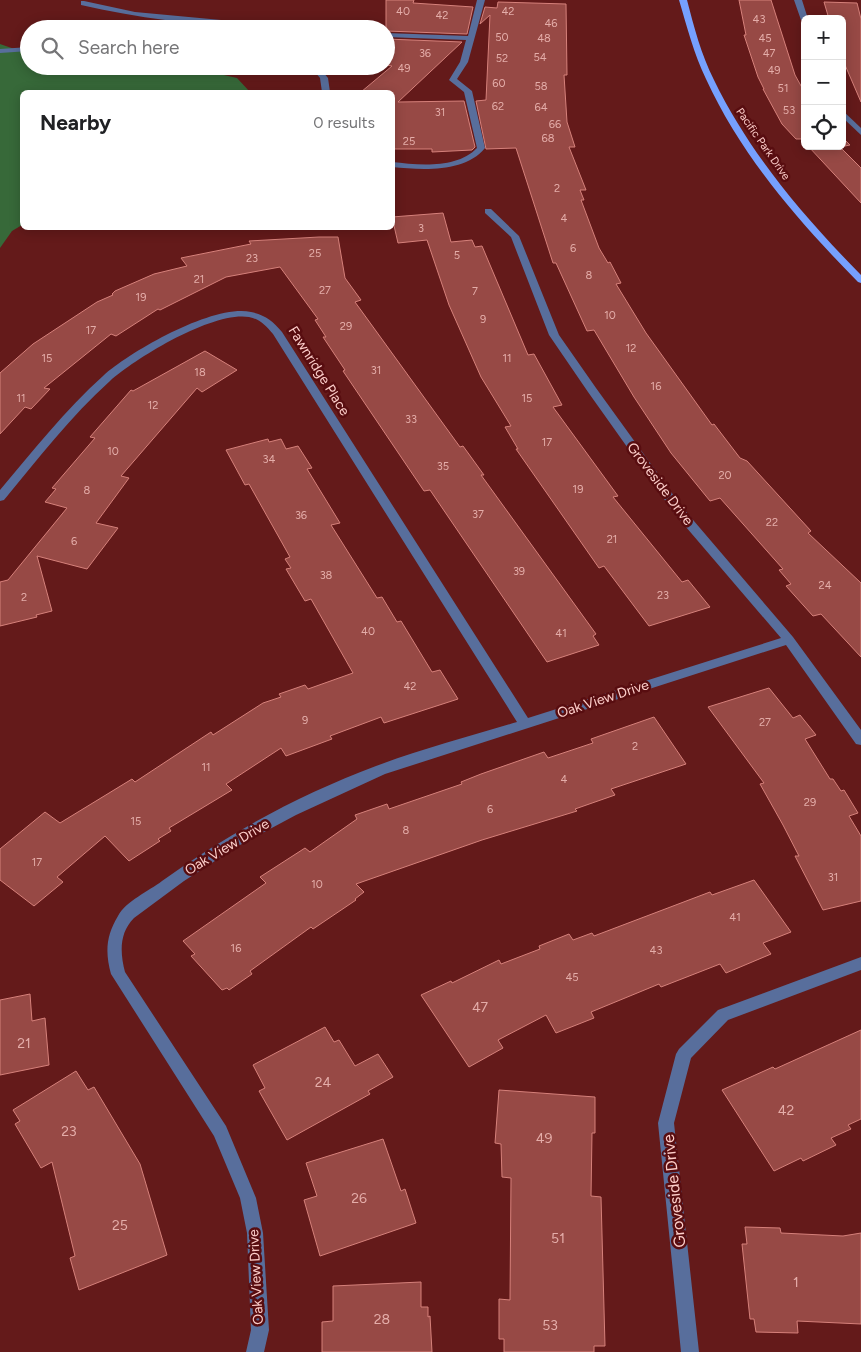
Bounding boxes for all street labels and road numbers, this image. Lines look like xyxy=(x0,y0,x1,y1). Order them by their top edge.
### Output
street label: Pacific Park Drive xyxy=(733,106,793,182)
street label: Fawnridge Place xyxy=(285,323,354,419)
street label: Groveside Drive xyxy=(623,439,697,529)
street label: Oak View Drive xyxy=(555,676,651,722)
street label: Oak View Drive xyxy=(182,815,273,879)
street label: Groveside Drive xyxy=(659,1133,689,1249)
street label: Oak View Drive xyxy=(245,1229,267,1325)

